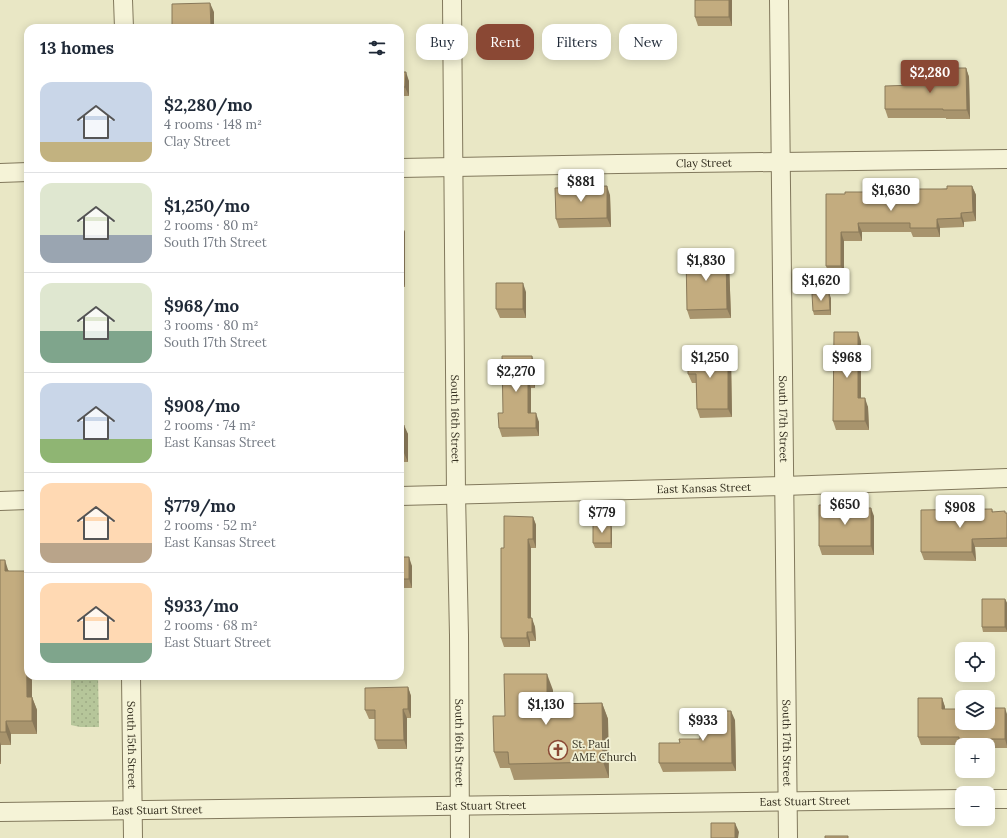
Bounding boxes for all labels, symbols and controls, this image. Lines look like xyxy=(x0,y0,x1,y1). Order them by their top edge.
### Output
chip: Buy xyxy=(416,24,468,60)
chip: Rent xyxy=(476,24,534,60)
chip: Filters xyxy=(542,24,611,60)
chip: New xyxy=(619,24,677,60)
text: 13 homes xyxy=(40,37,114,59)
icon: filters xyxy=(366,37,388,59)
pin: $2,280 xyxy=(897,60,963,94)
text: $2,280 xyxy=(910,64,950,81)
text: $2,280/mo xyxy=(164,94,252,116)
icon: home xyxy=(72,98,120,146)
text: 4 rooms · 148 m² xyxy=(164,116,262,133)
text: Clay Street xyxy=(164,133,230,150)
street label: Clay Street xyxy=(676,156,733,170)
pin: $881 xyxy=(557,169,605,203)
text: $881 xyxy=(567,173,595,190)
pin: $1,630 xyxy=(858,178,924,212)
text: $1,630 xyxy=(871,182,911,199)
text: $1,250/mo xyxy=(164,195,250,217)
icon: home xyxy=(72,199,120,247)
text: 2 rooms · 80 m² xyxy=(164,217,258,234)
text: South 17th Street xyxy=(164,234,267,251)
pin: $1,830 xyxy=(673,248,739,282)
text: $1,830 xyxy=(686,252,726,269)
pin: $1,620 xyxy=(788,268,854,302)
text: $1,620 xyxy=(802,272,840,289)
text: $968/mo xyxy=(164,295,239,317)
icon: home xyxy=(72,299,120,347)
text: 3 rooms · 80 m² xyxy=(164,317,259,334)
text: South 17th Street xyxy=(164,334,267,351)
pin: $1,250 xyxy=(677,345,743,379)
pin: $968 xyxy=(823,345,871,379)
text: $1,250 xyxy=(691,349,729,366)
text: $968 xyxy=(832,349,862,366)
pin: $2,270 xyxy=(483,359,549,393)
text: $2,270 xyxy=(496,363,536,380)
street label: South 16th Street xyxy=(448,375,463,464)
street label: South 17th Street xyxy=(776,375,791,463)
text: $908/mo xyxy=(164,395,240,417)
icon: home xyxy=(72,399,120,447)
text: 2 rooms · 74 m² xyxy=(164,417,256,434)
text: East Kansas Street xyxy=(164,434,276,451)
street label: East Kansas Street xyxy=(656,480,752,496)
pin: $650 xyxy=(821,492,869,526)
text: $779/mo xyxy=(164,495,236,517)
pin: $908 xyxy=(936,495,984,529)
text: $650 xyxy=(830,496,860,513)
icon: home xyxy=(72,499,120,547)
text: $908 xyxy=(945,499,975,516)
pin: $779 xyxy=(578,500,626,534)
text: $779 xyxy=(588,504,616,521)
text: 2 rooms · 52 m² xyxy=(164,517,257,534)
text: East Kansas Street xyxy=(164,534,276,551)
text: $933/mo xyxy=(164,595,239,617)
icon: home xyxy=(72,599,120,647)
text: 2 rooms · 68 m² xyxy=(164,617,258,634)
text: East Stuart Street xyxy=(164,634,271,651)
map controls xyxy=(955,642,995,826)
button: locate xyxy=(955,642,995,682)
button: layers xyxy=(955,690,995,730)
pin: $1,130 xyxy=(513,692,579,726)
text: $1,130 xyxy=(528,696,565,713)
street label: South 16th Street xyxy=(452,699,467,788)
street label: South 17th Street xyxy=(780,699,794,787)
street label: South 15th Street xyxy=(124,701,139,790)
pin: $933 xyxy=(679,708,727,742)
text: $933 xyxy=(688,712,718,729)
place label: St. Paul AME Church xyxy=(571,737,637,764)
button: + xyxy=(955,738,995,778)
church icon: St. Paul AME Church xyxy=(547,739,569,761)
button: − xyxy=(955,786,995,826)
street label: East Stuart Street xyxy=(759,794,851,809)
street label: East Stuart Street xyxy=(435,798,527,813)
street label: East Stuart Street xyxy=(112,802,203,817)

